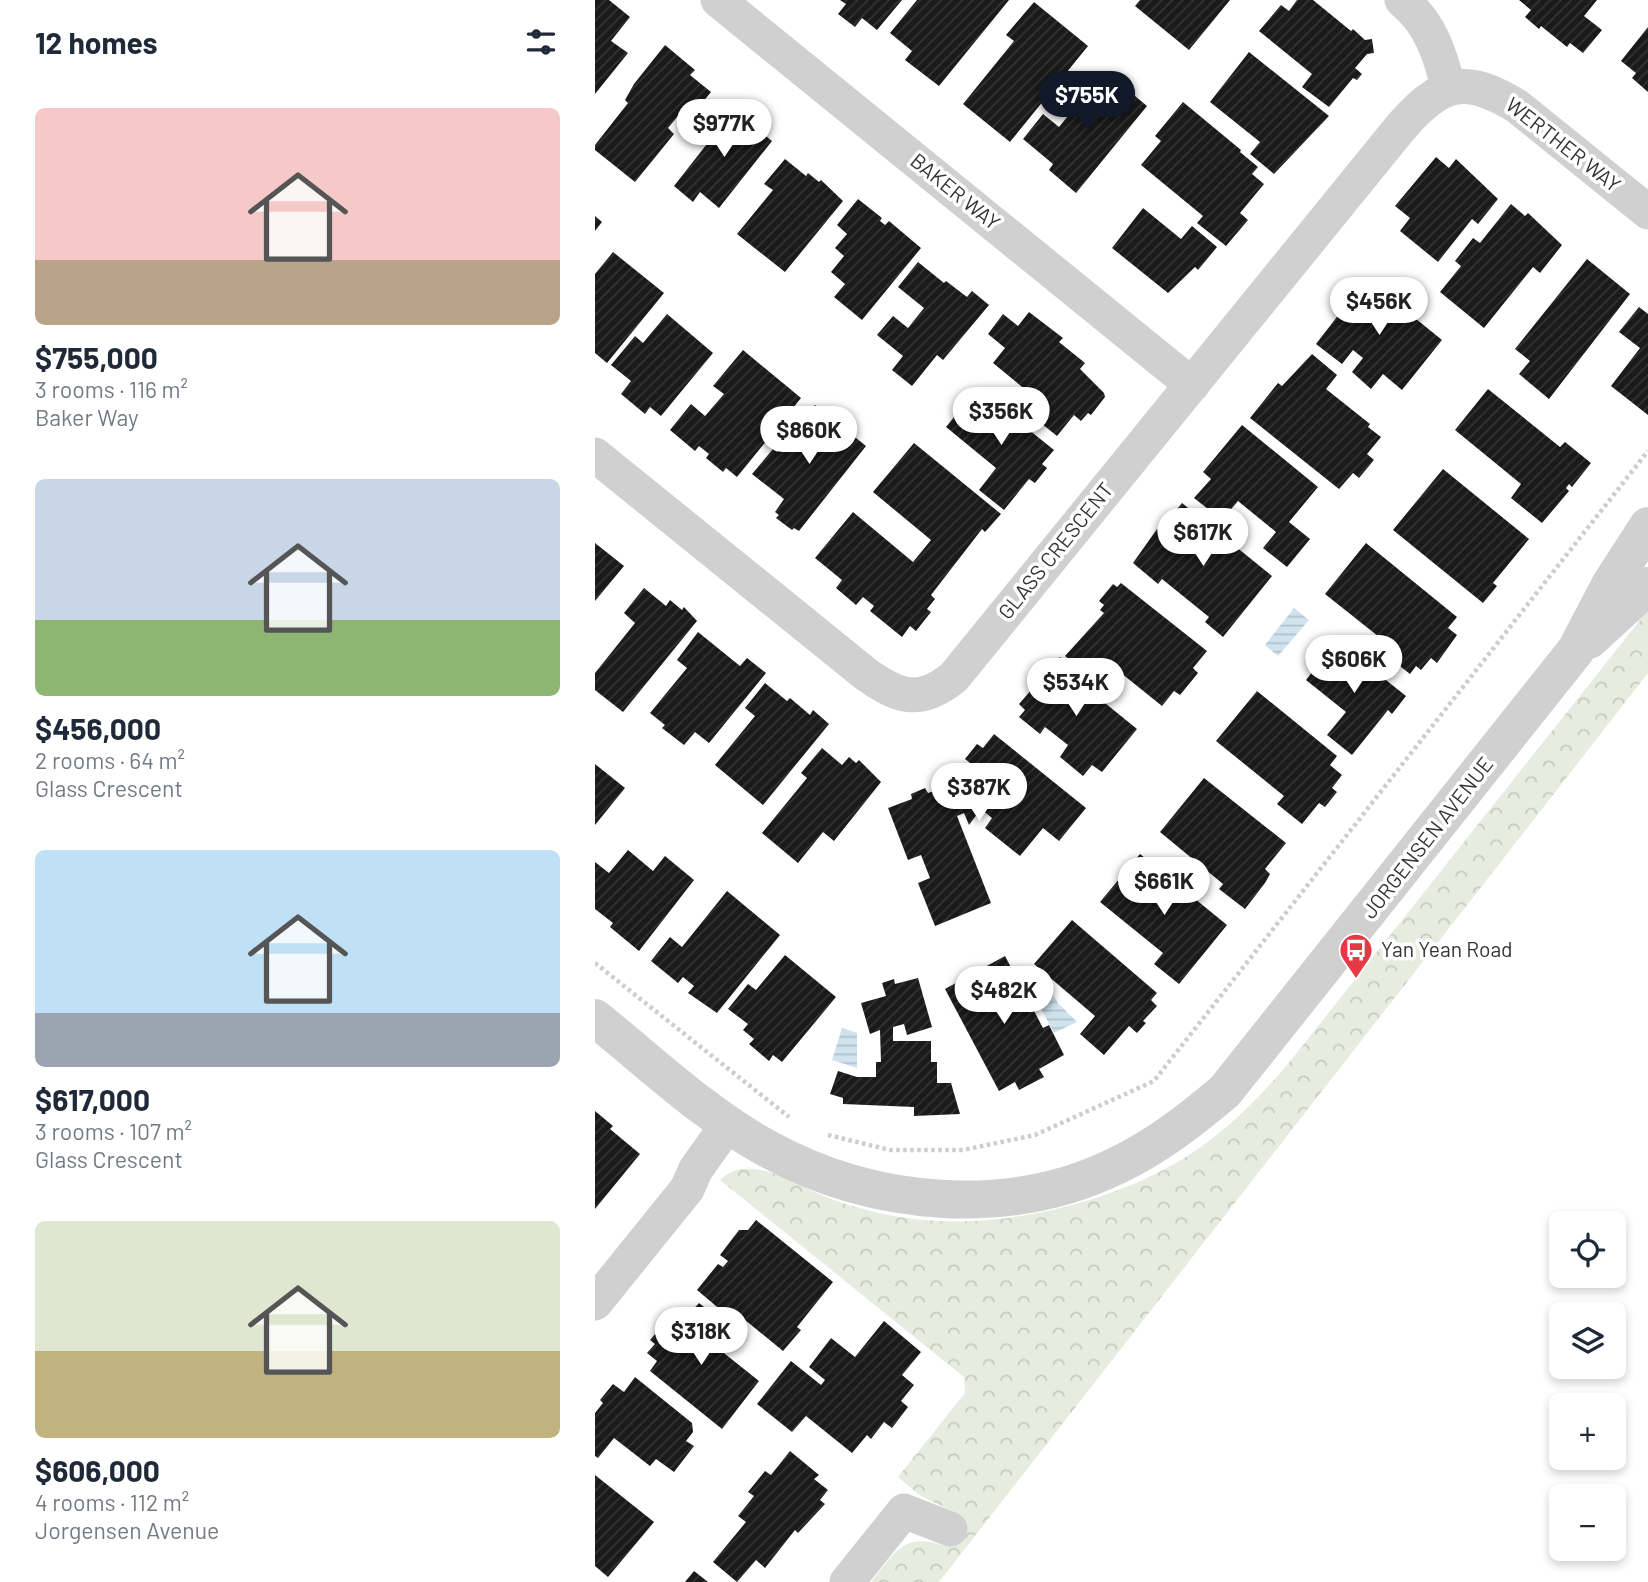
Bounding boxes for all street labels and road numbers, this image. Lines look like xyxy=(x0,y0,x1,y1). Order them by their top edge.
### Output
street label: WERTHER WAY xyxy=(1502,91,1626,196)
street label: BAKER WAY xyxy=(906,147,1006,234)
street label: GLASS CRESCENT xyxy=(992,477,1118,623)
street label: JORGENSEN AVENUE xyxy=(1356,751,1498,923)

